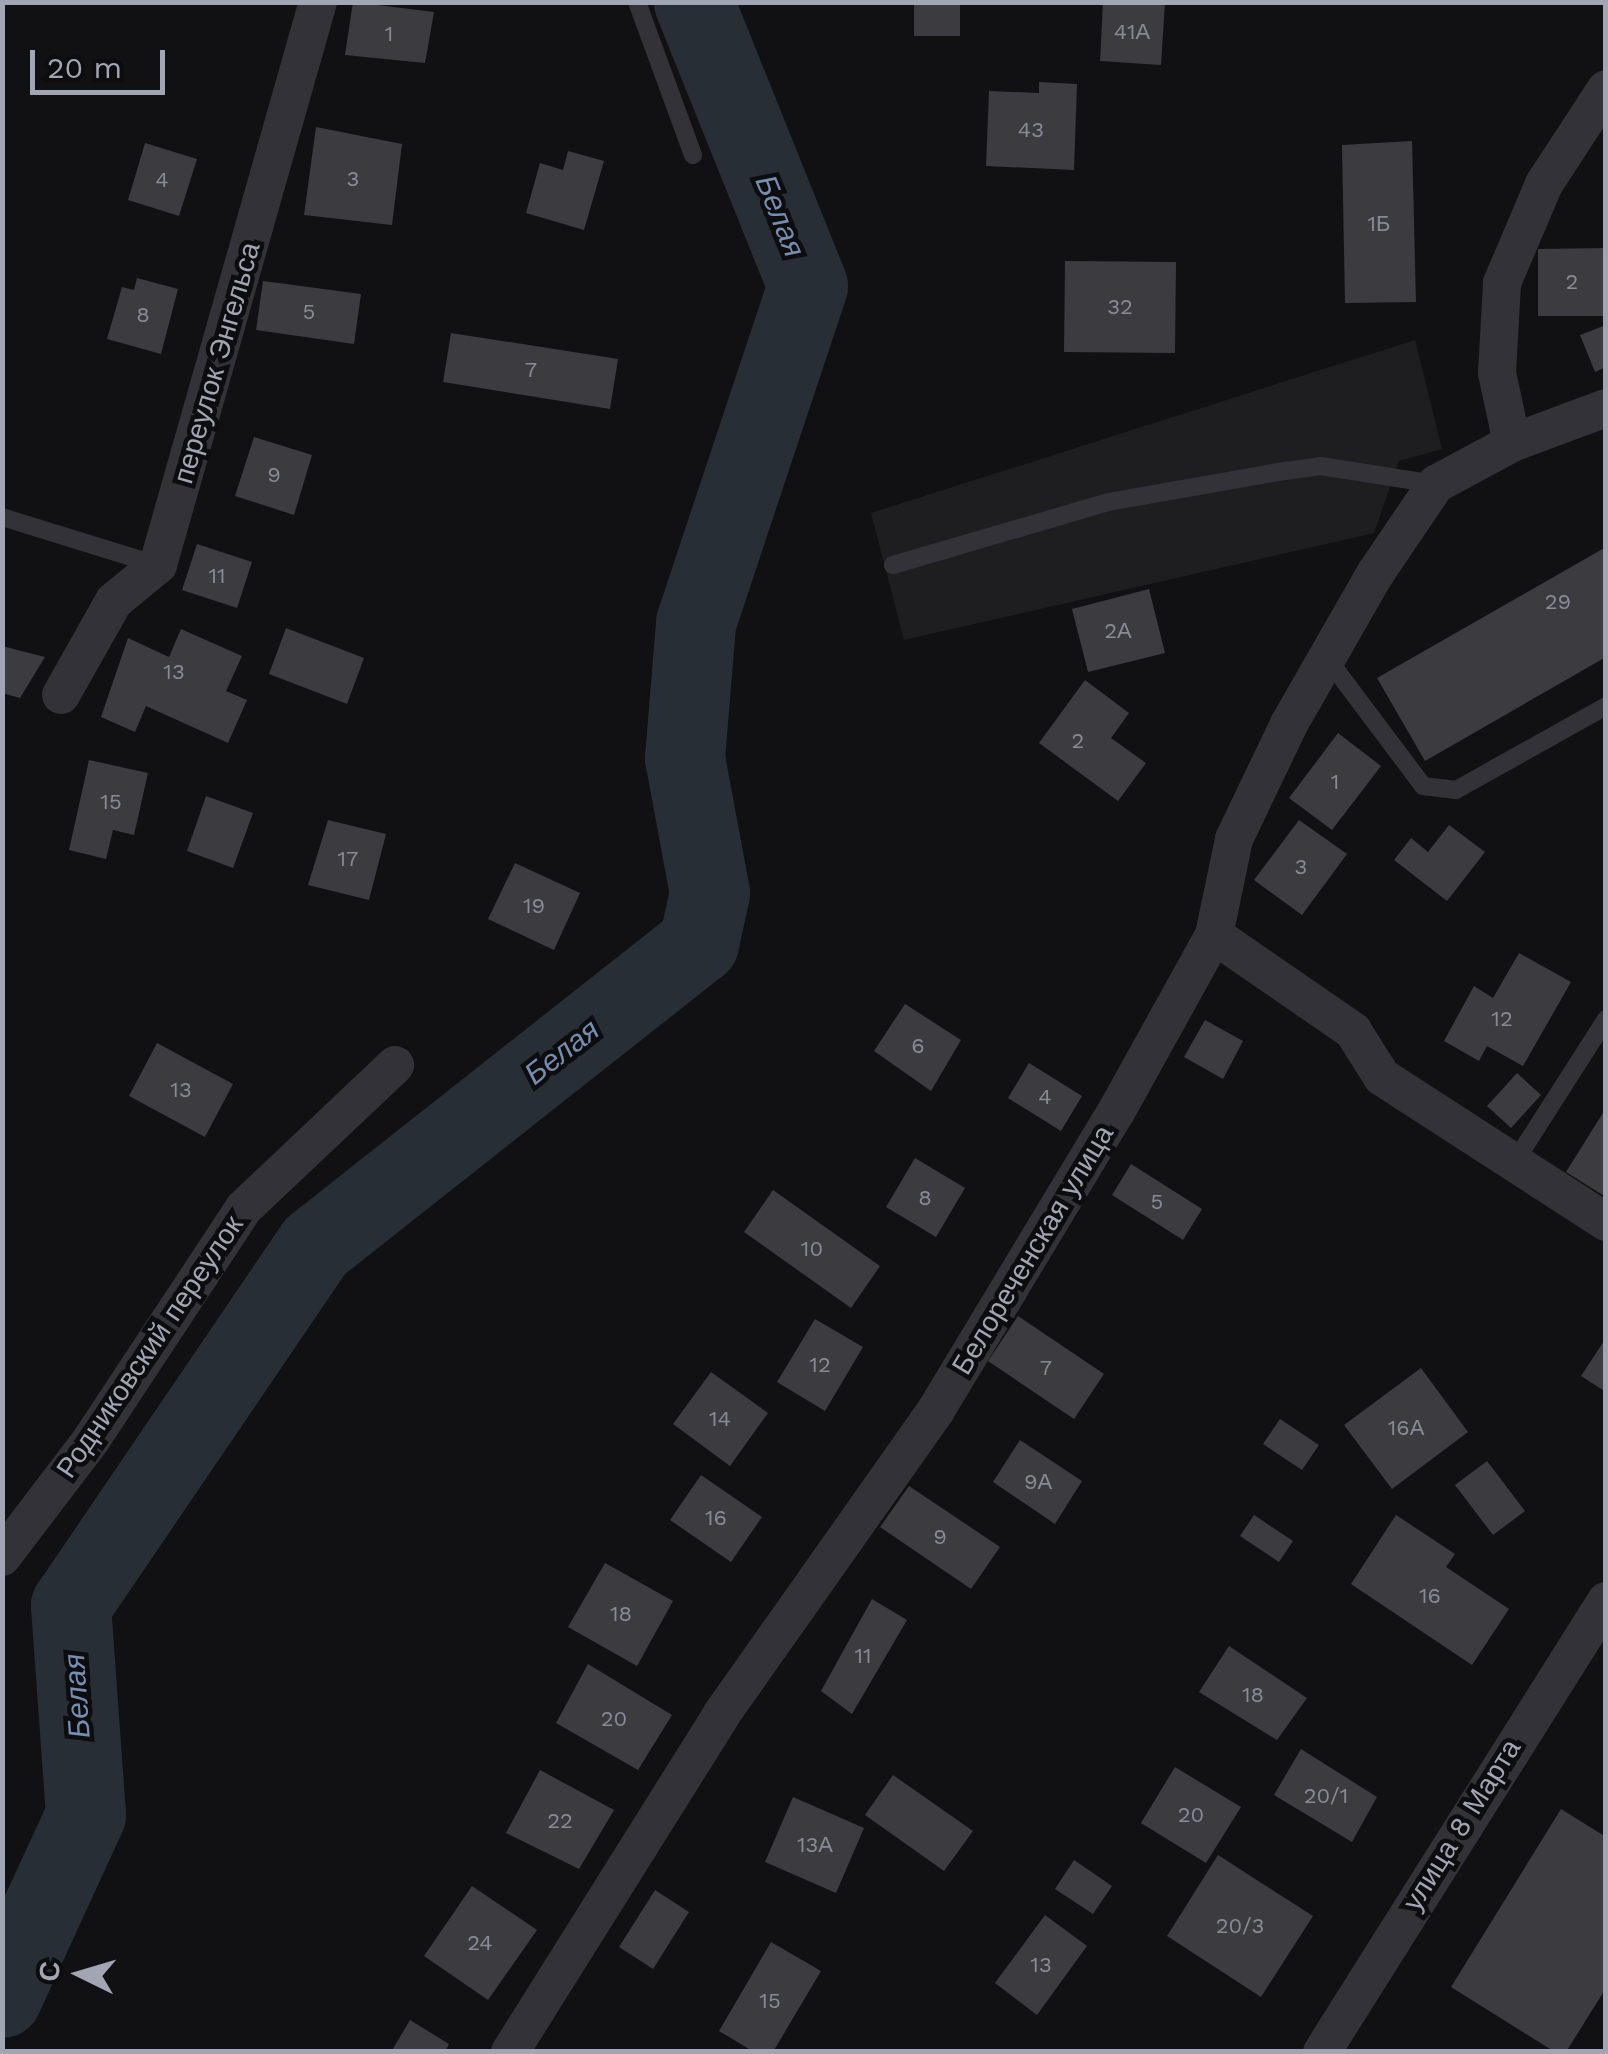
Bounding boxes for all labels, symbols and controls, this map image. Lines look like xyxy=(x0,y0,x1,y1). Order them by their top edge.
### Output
house number: 41А xyxy=(1114,19,1150,45)
house number: 1 xyxy=(385,21,393,47)
scale bar xyxy=(35,30,170,92)
text: 20 m xyxy=(47,50,122,85)
house number: 43 xyxy=(1018,117,1044,143)
house number: 3 xyxy=(347,166,359,192)
house number: 4 xyxy=(155,167,169,193)
water label: Белая xyxy=(747,170,813,262)
house number: 1Б xyxy=(1367,211,1391,237)
street label: переулок Энгельса xyxy=(166,239,268,487)
house number: 2 xyxy=(1566,269,1578,295)
house number: 32 xyxy=(1107,294,1133,320)
house number: 5 xyxy=(303,299,315,325)
house number: 8 xyxy=(136,302,150,328)
house number: 7 xyxy=(525,357,537,383)
house number: 9 xyxy=(267,462,281,488)
house number: 11 xyxy=(208,563,226,589)
house number: 29 xyxy=(1545,589,1571,615)
house number: 2А xyxy=(1104,618,1132,644)
house number: 13 xyxy=(163,659,185,685)
house number: 2 xyxy=(1072,728,1084,754)
house number: 1 xyxy=(1331,769,1339,795)
house number: 15 xyxy=(100,789,122,815)
house number: 17 xyxy=(338,846,358,872)
house number: 3 xyxy=(1295,854,1307,880)
house number: 19 xyxy=(523,893,545,919)
house number: 12 xyxy=(1491,1006,1513,1032)
water label: Белая xyxy=(517,1012,607,1092)
house number: 6 xyxy=(911,1033,925,1059)
house number: 13 xyxy=(170,1077,192,1103)
house number: 4 xyxy=(1038,1084,1052,1110)
street label: Белореченская улица xyxy=(945,1119,1121,1381)
house number: 8 xyxy=(918,1185,932,1211)
house number: 5 xyxy=(1151,1189,1163,1215)
street label: Родниковский переулок xyxy=(50,1210,250,1484)
house number: 10 xyxy=(801,1236,823,1262)
house number: 12 xyxy=(809,1352,831,1378)
house number: 7 xyxy=(1040,1355,1052,1381)
house number: 14 xyxy=(709,1406,731,1432)
house number: 16А xyxy=(1388,1415,1424,1441)
house number: 9А xyxy=(1024,1469,1052,1495)
house number: 16 xyxy=(705,1505,727,1531)
house number: 9 xyxy=(933,1524,947,1550)
house number: 16 xyxy=(1419,1583,1441,1609)
house number: 18 xyxy=(610,1601,632,1627)
house number: 11 xyxy=(854,1643,872,1669)
water label: Белая xyxy=(56,1652,98,1740)
house number: 18 xyxy=(1242,1682,1264,1708)
house number: 20 xyxy=(601,1706,627,1732)
street label: улица 8 Марта xyxy=(1396,1733,1528,1917)
house number: 20/1 xyxy=(1304,1783,1348,1809)
house number: 20 xyxy=(1178,1802,1204,1828)
house number: 22 xyxy=(547,1808,573,1834)
house number: 13А xyxy=(797,1832,833,1858)
house number: 20/3 xyxy=(1216,1913,1264,1939)
north arrow xyxy=(30,1924,130,2024)
house number: 24 xyxy=(467,1930,493,1956)
house number: 13 xyxy=(1030,1952,1052,1978)
text: С xyxy=(32,1960,67,1983)
house number: 15 xyxy=(759,1988,781,2014)

